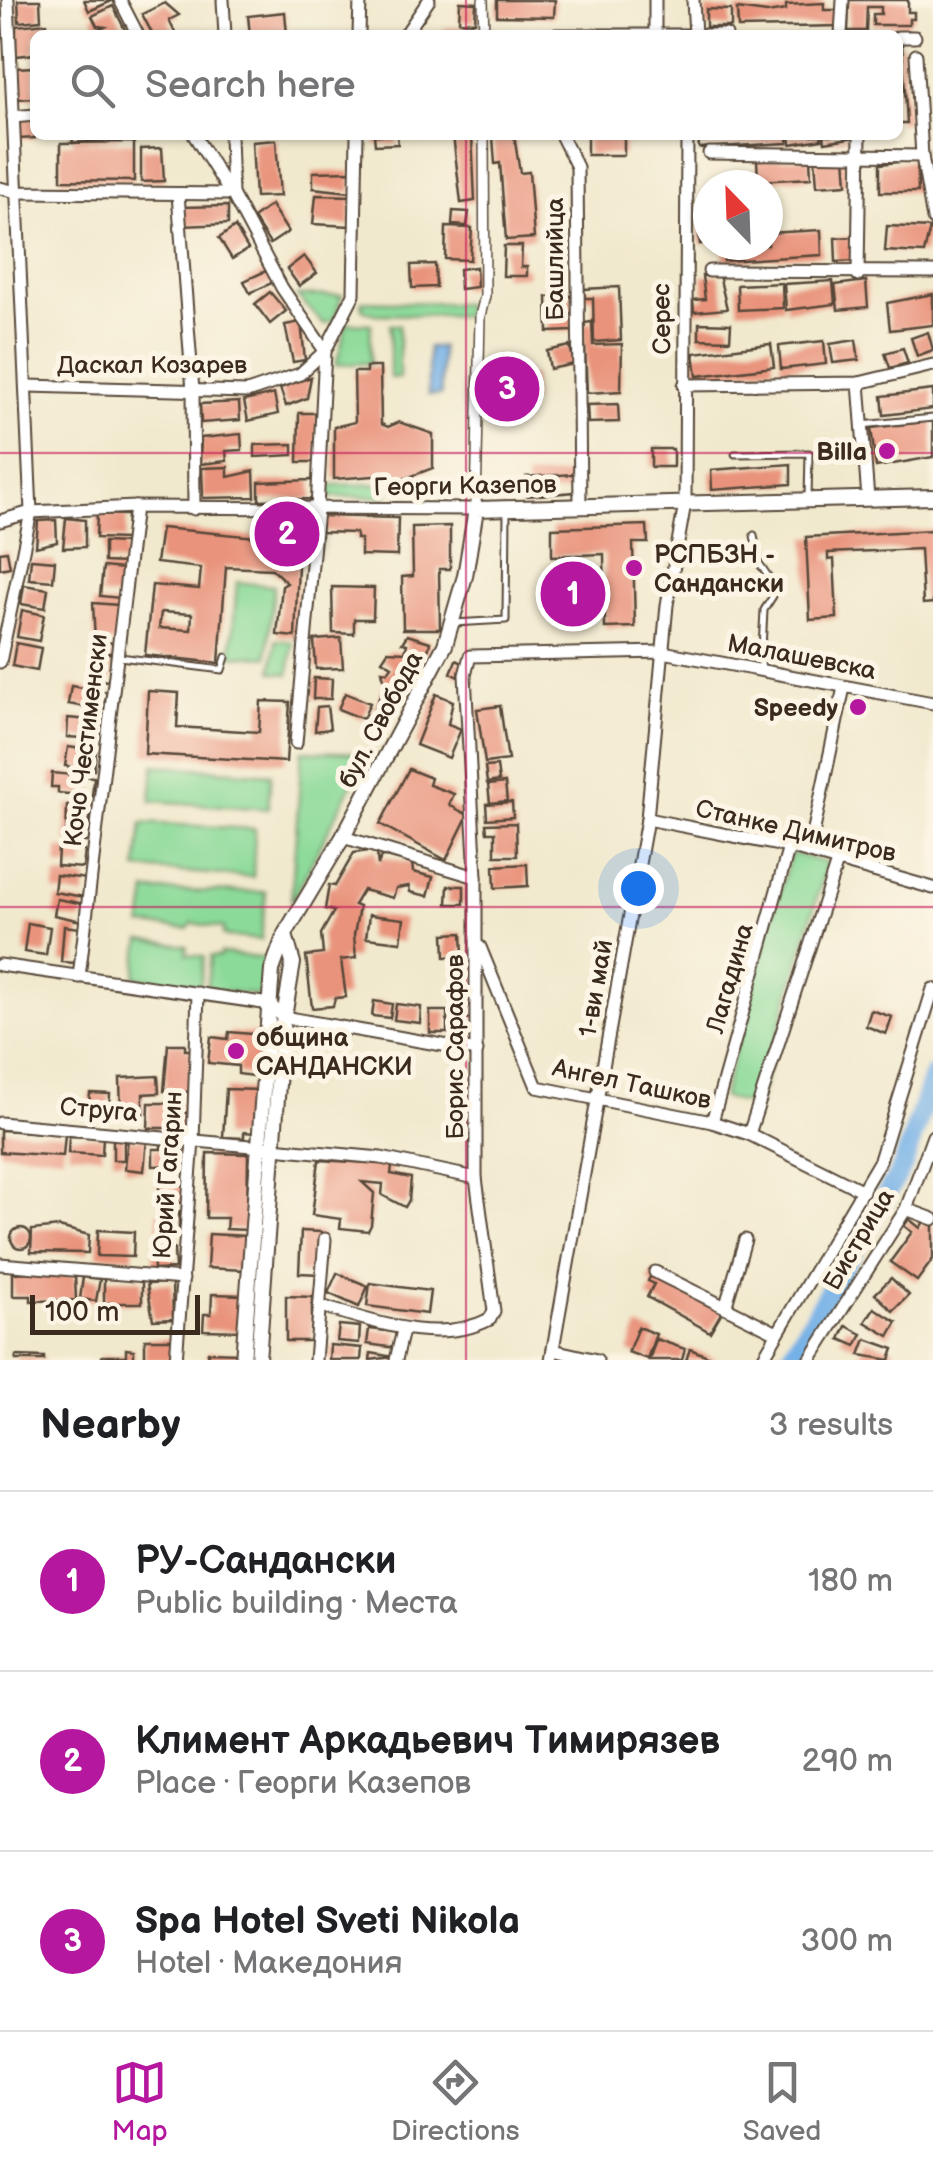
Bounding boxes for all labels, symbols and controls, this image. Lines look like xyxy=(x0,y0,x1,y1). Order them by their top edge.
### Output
search box xyxy=(30,30,903,140)
icon: search xyxy=(65,58,120,113)
text: Search here xyxy=(145,63,356,108)
north arrow xyxy=(693,170,783,260)
street label: Башлийца xyxy=(540,197,571,321)
street label: Серес xyxy=(646,283,679,355)
street label: Даскал Козарев xyxy=(57,350,247,381)
pin: 3 xyxy=(474,352,540,426)
place label: Billa xyxy=(816,437,867,468)
marker: Billa xyxy=(876,440,898,462)
street label: Георги Казепов xyxy=(373,469,557,504)
pin: 2 xyxy=(254,496,320,572)
place label: РСПБЗН - Сандански xyxy=(654,540,784,600)
pin: 1 xyxy=(540,556,606,632)
marker: РСПБЗН - Сандански xyxy=(623,557,645,579)
street label: Малашевска xyxy=(725,628,879,687)
street label: Кочо Честименски xyxy=(58,632,115,848)
street label: бул. Свобода xyxy=(332,646,430,793)
place label: Speedy xyxy=(754,693,839,724)
marker: Speedy xyxy=(847,696,869,718)
street label: Станке Димитров xyxy=(692,793,899,870)
your location xyxy=(613,863,664,914)
street label: Лагадина xyxy=(700,920,761,1038)
street label: 1-ви май xyxy=(573,937,620,1039)
street label: Борис Сарафов xyxy=(440,954,471,1140)
place label: община САНДАНСКИ xyxy=(256,1023,413,1083)
marker: община САНДАНСКИ xyxy=(225,1040,247,1062)
street label: Ангел Ташков xyxy=(548,1052,714,1116)
street label: Юрий Гагарин xyxy=(147,1090,190,1260)
street label: Струга xyxy=(59,1092,139,1129)
street label: Бистрица xyxy=(817,1183,902,1296)
scale bar xyxy=(30,1290,200,1334)
text: 100 m xyxy=(45,1296,119,1329)
text: Nearby xyxy=(40,1400,180,1451)
text: 3 results xyxy=(769,1406,893,1445)
text: РУ-Сандански xyxy=(135,1539,396,1584)
text: 1 xyxy=(66,1562,79,1601)
text: 180 m xyxy=(808,1562,893,1601)
text: Public building · Места xyxy=(135,1584,458,1623)
text: Климент Аркадьевич Тимирязев xyxy=(135,1719,720,1764)
text: 2 xyxy=(63,1742,82,1781)
text: 290 m xyxy=(802,1742,893,1781)
text: Place · Георги Казепов xyxy=(135,1764,471,1803)
text: Spa Hotel Sveti Nikola xyxy=(135,1899,520,1944)
text: 3 xyxy=(63,1922,82,1961)
text: 300 m xyxy=(801,1922,893,1961)
text: Hotel · Македония xyxy=(135,1944,402,1983)
tab: Map xyxy=(112,2055,168,2148)
tab: Directions xyxy=(391,2055,520,2148)
tab: Saved xyxy=(743,2055,821,2148)

